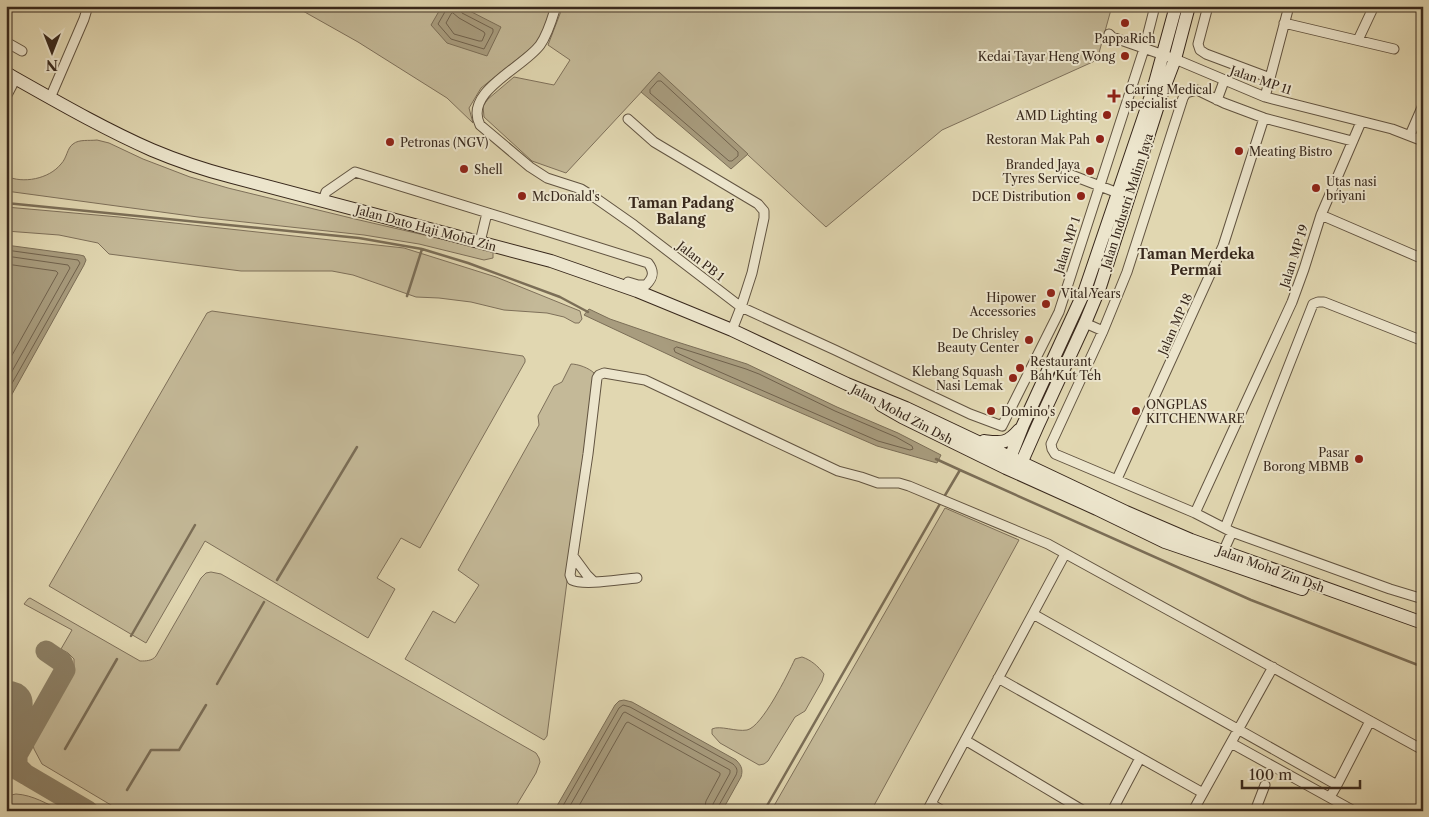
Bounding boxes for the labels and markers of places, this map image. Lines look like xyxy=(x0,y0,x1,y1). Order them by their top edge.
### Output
marker: PappaRich xyxy=(1119,17,1131,29)
place label: PappaRich xyxy=(1094,31,1156,46)
place label: Kedai Tayar Heng Wong xyxy=(978,49,1116,64)
marker: Kedai Tayar Heng Wong xyxy=(1119,50,1131,62)
place label: Caring Medical specialist xyxy=(1125,82,1212,111)
marker: Caring Medical specialist xyxy=(1107,89,1121,103)
place label: AMD Lighting xyxy=(1015,108,1098,123)
marker: AMD Lighting xyxy=(1101,109,1113,121)
place label: Restoran Mak Pah xyxy=(986,132,1090,147)
marker: Restoran Mak Pah xyxy=(1094,133,1106,145)
place label: Petronas (NGV) xyxy=(400,135,489,150)
marker: Petronas (NGV) xyxy=(384,136,396,148)
place label: Meating Bistro xyxy=(1249,144,1332,159)
marker: Meating Bistro xyxy=(1233,145,1245,157)
place label: Branded Jaya Tyres Service xyxy=(1003,157,1081,186)
place label: Shell xyxy=(474,162,503,177)
marker: Shell xyxy=(458,163,470,175)
marker: Branded Jaya Tyres Service xyxy=(1084,165,1096,177)
place label: Utas nasi briyani xyxy=(1326,174,1377,203)
marker: Utas nasi briyani xyxy=(1310,182,1322,194)
place label: McDonald's xyxy=(532,189,600,204)
place label: DCE Distribution xyxy=(972,189,1071,204)
marker: McDonald's xyxy=(516,190,528,202)
marker: DCE Distribution xyxy=(1075,190,1087,202)
place label: Vital Years xyxy=(1060,286,1121,301)
marker: Vital Years xyxy=(1045,287,1057,299)
place label: Hipower Accessories xyxy=(969,290,1036,319)
marker: Hipower Accessories xyxy=(1040,298,1052,310)
place label: De Chrisley Beauty Center xyxy=(937,326,1019,355)
marker: De Chrisley Beauty Center xyxy=(1023,334,1035,346)
place label: Restaurant Bah Kut Teh xyxy=(1030,354,1102,383)
marker: Restaurant Bah Kut Teh xyxy=(1014,362,1026,374)
place label: Klebang Squash Nasi Lemak xyxy=(912,364,1004,393)
marker: Klebang Squash Nasi Lemak xyxy=(1007,372,1019,384)
place label: ONGPLAS KITCHENWARE xyxy=(1146,397,1245,426)
place label: Domino's xyxy=(1001,404,1055,419)
marker: Domino's xyxy=(985,405,997,417)
marker: ONGPLAS KITCHENWARE xyxy=(1130,405,1142,417)
place label: Pasar Borong MBMB xyxy=(1263,445,1349,474)
marker: Pasar Borong MBMB xyxy=(1353,453,1365,465)

